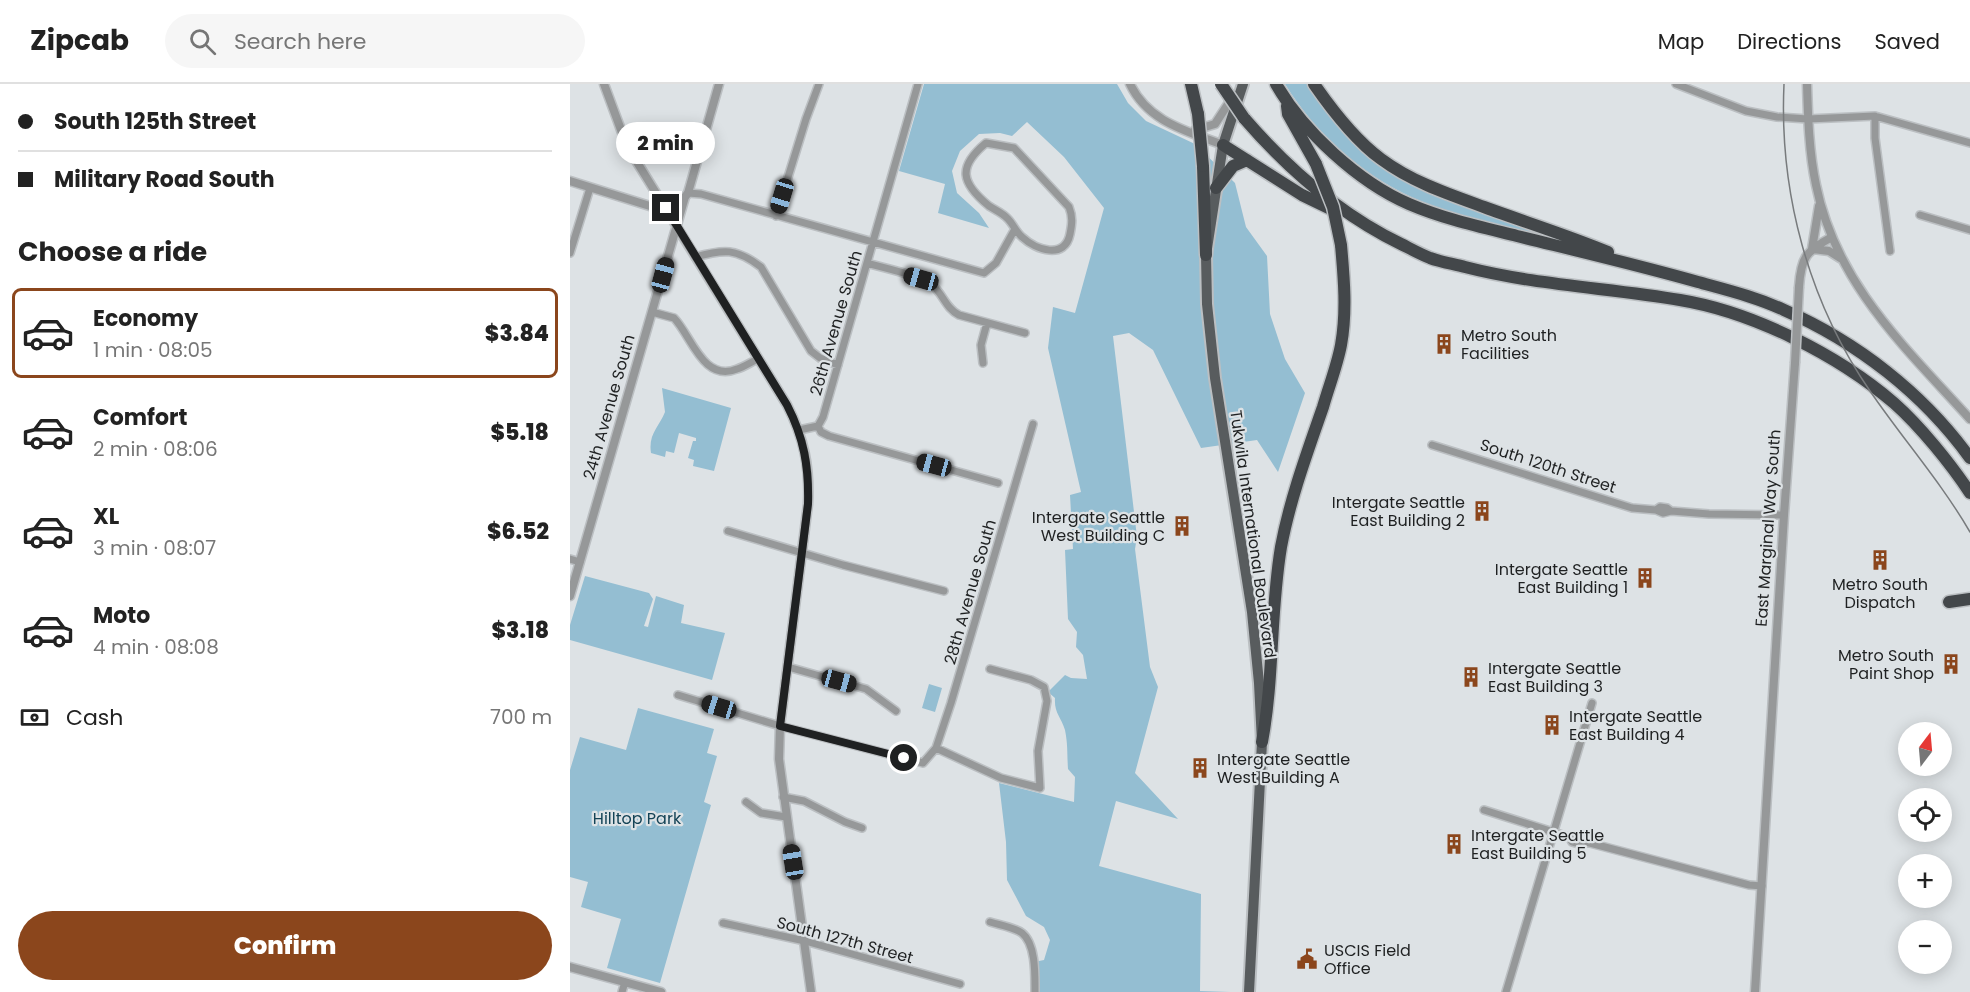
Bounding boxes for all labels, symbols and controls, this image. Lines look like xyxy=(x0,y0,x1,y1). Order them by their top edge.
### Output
search box xyxy=(165,14,585,68)
text: Zipcab xyxy=(30,21,129,60)
icon: search xyxy=(186,25,219,58)
text: Search here xyxy=(234,26,366,57)
text: Map xyxy=(1658,27,1704,56)
text: Directions xyxy=(1737,27,1841,56)
text: Saved xyxy=(1874,27,1940,56)
text: South 125th Street xyxy=(54,106,256,137)
callout: 2 min xyxy=(616,121,716,163)
text: 2 min xyxy=(637,129,694,157)
text: Military Road South xyxy=(54,164,275,195)
car xyxy=(768,176,796,216)
route end xyxy=(652,194,679,221)
text: Choose a ride xyxy=(18,233,207,270)
street label: 26th Avenue South xyxy=(804,248,868,398)
car xyxy=(650,255,676,295)
car xyxy=(901,265,941,293)
text: Economy xyxy=(93,303,198,334)
icon: car xyxy=(21,306,75,360)
text: $3.84 xyxy=(485,318,549,349)
place label: Metro South Facilities xyxy=(1461,324,1557,365)
street label: 24th Avenue South xyxy=(577,332,641,482)
building icon: Metro South Facilities xyxy=(1432,332,1456,356)
text: 1 min · 08:05 xyxy=(93,336,213,364)
text: Comfort xyxy=(93,402,187,433)
icon: car xyxy=(21,405,75,459)
street label: Tukwila International Boulevard xyxy=(1224,409,1282,659)
text: $5.18 xyxy=(491,417,549,448)
street label: East Marginal Way South xyxy=(1750,429,1786,627)
street label: South 120th Street xyxy=(1477,433,1619,499)
text: 2 min · 08:06 xyxy=(93,435,218,463)
car xyxy=(914,452,954,478)
place label: Intergate Seattle East Building 2 xyxy=(1332,491,1465,532)
building icon: Intergate Seattle East Building 2 xyxy=(1470,499,1494,523)
text: XL xyxy=(93,501,119,532)
icon: car xyxy=(21,504,75,558)
place label: Intergate Seattle West Building C xyxy=(1032,506,1165,547)
building icon: Intergate Seattle West Building C xyxy=(1170,514,1194,538)
text: $6.52 xyxy=(487,516,549,547)
street label: 28th Avenue South xyxy=(938,517,1002,667)
text: 3 min · 08:07 xyxy=(93,534,216,562)
building icon: Metro South Dispatch xyxy=(1868,548,1892,572)
place label: Intergate Seattle East Building 1 xyxy=(1495,558,1628,599)
building icon: Intergate Seattle East Building 1 xyxy=(1633,566,1657,590)
place label: Metro South Dispatch xyxy=(1832,573,1928,614)
text: Moto xyxy=(93,600,150,631)
icon: car xyxy=(21,603,75,657)
text: $3.18 xyxy=(492,615,549,646)
text: 4 min · 08:08 xyxy=(93,633,219,661)
place label: Metro South Paint Shop xyxy=(1838,644,1934,685)
building icon: Metro South Paint Shop xyxy=(1939,652,1963,676)
place label: Intergate Seattle East Building 3 xyxy=(1488,657,1621,698)
building icon: Intergate Seattle East Building 3 xyxy=(1459,665,1483,689)
car xyxy=(819,668,859,694)
car xyxy=(699,693,739,721)
icon: cash xyxy=(18,701,51,734)
text: Cash xyxy=(66,702,123,733)
text: 700 m xyxy=(490,703,552,731)
place label: Intergate Seattle East Building 4 xyxy=(1569,705,1702,746)
building icon: Intergate Seattle East Building 4 xyxy=(1540,713,1564,737)
north arrow xyxy=(1898,722,1952,776)
map controls xyxy=(1898,722,1952,974)
route start xyxy=(890,744,917,771)
place label: Intergate Seattle West Building A xyxy=(1217,748,1350,789)
building icon: Intergate Seattle West Building A xyxy=(1188,756,1212,780)
button: locate xyxy=(1898,788,1952,842)
park label: Hilltop Park xyxy=(593,807,682,830)
place label: Intergate Seattle East Building 5 xyxy=(1471,824,1604,865)
building icon: Intergate Seattle East Building 5 xyxy=(1442,832,1466,856)
car xyxy=(781,843,805,881)
button: + xyxy=(1898,854,1952,908)
button: Confirm xyxy=(18,911,552,980)
street label: South 127th Street xyxy=(774,911,916,969)
button: − xyxy=(1898,920,1952,974)
place label: USCIS Field Office xyxy=(1324,939,1411,980)
public building icon: USCIS Field Office xyxy=(1295,947,1319,971)

